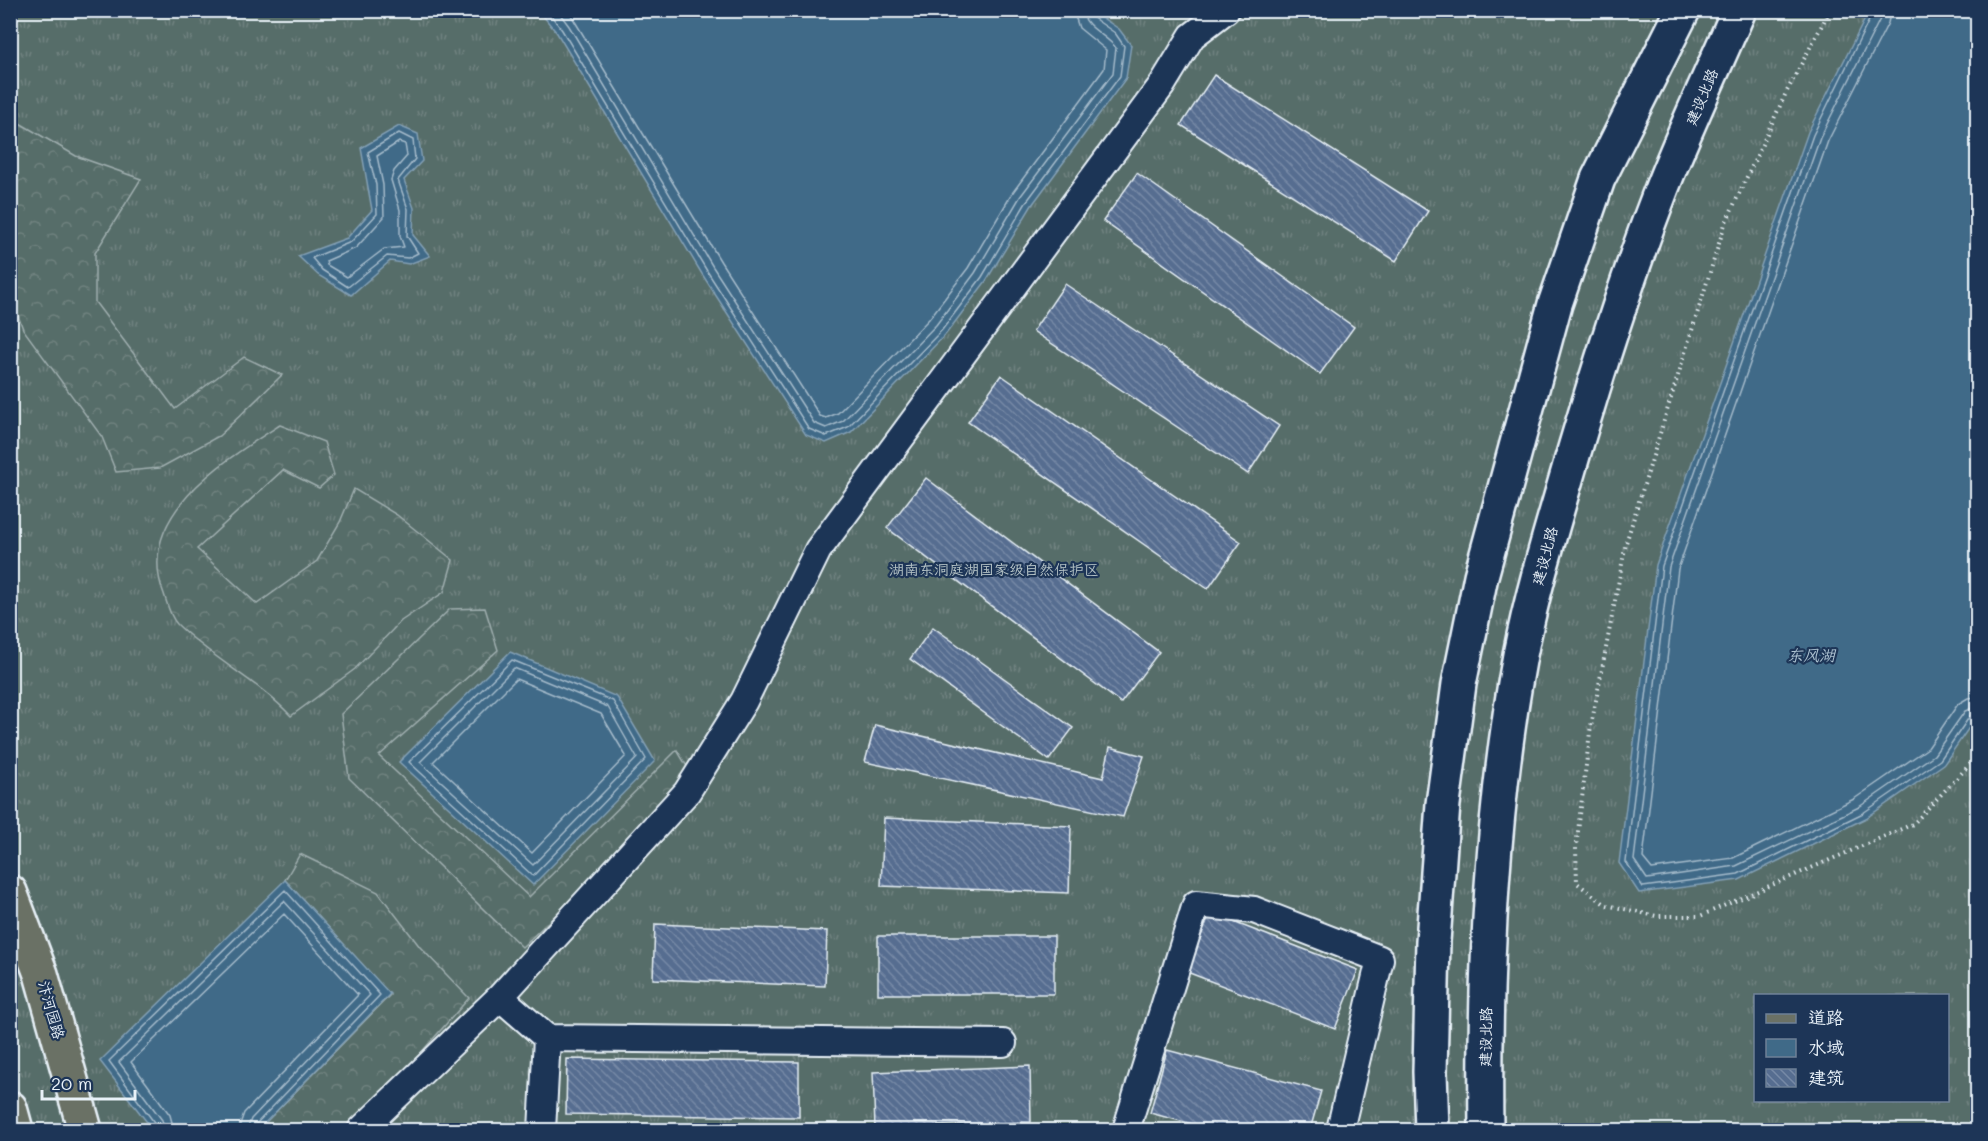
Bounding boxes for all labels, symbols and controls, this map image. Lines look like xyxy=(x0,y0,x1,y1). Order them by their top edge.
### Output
street label: 建设北路 xyxy=(1680,65,1722,128)
street label: 建设北路 xyxy=(1527,524,1561,587)
park label: 湖南东洞庭湖国家级自然保护区 xyxy=(889,559,1099,579)
water label: 东风湖 xyxy=(1787,644,1837,665)
street label: 汴河园路 xyxy=(34,978,70,1041)
legend xyxy=(1754,994,1949,1102)
text: 道路 xyxy=(1808,1005,1844,1029)
street label: 建设北路 xyxy=(1474,1007,1496,1067)
text: 水域 xyxy=(1808,1035,1844,1059)
scale bar xyxy=(42,1063,135,1101)
text: 建筑 xyxy=(1808,1065,1844,1089)
text: 20 m xyxy=(51,1071,92,1095)

